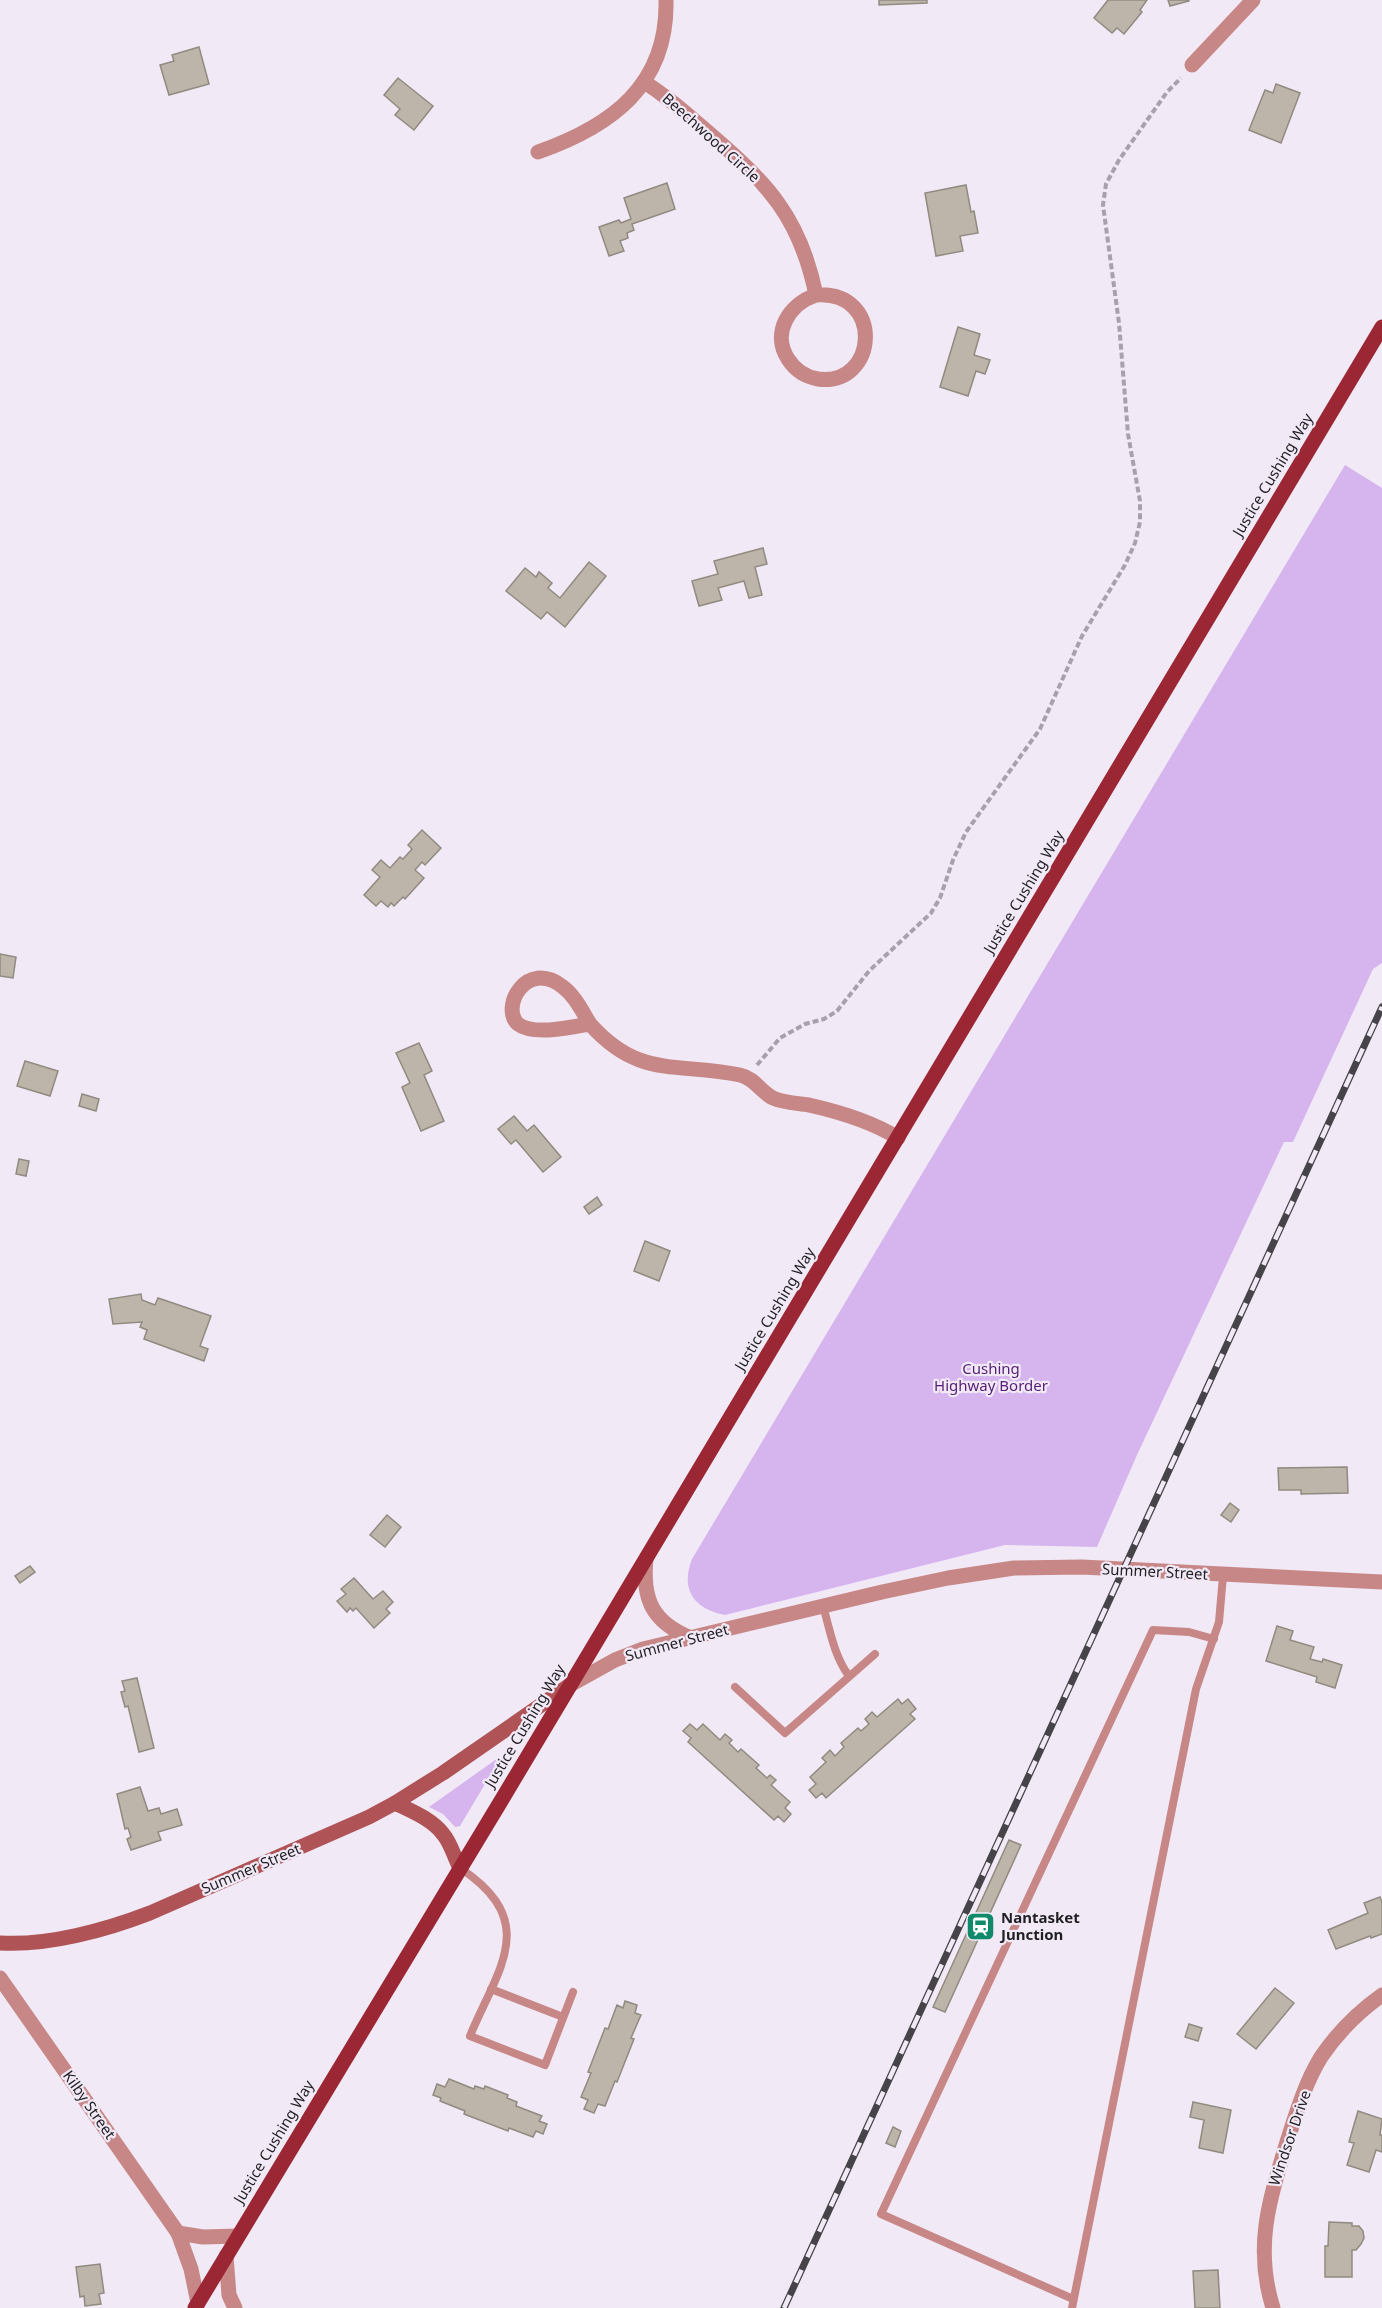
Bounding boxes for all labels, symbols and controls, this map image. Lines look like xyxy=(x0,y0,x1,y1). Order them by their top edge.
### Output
street label: Beechwood Circle xyxy=(659,88,765,187)
street label: Justice Cushing Way xyxy=(1226,409,1317,542)
street label: Justice Cushing Way xyxy=(977,826,1068,959)
street label: Justice Cushing Way xyxy=(728,1243,819,1376)
park label: Cushing Highway Border xyxy=(934,1358,1048,1395)
street label: Summer Street xyxy=(1102,1558,1209,1584)
street label: Summer Street xyxy=(623,1619,731,1665)
street label: Justice Cushing Way xyxy=(478,1660,569,1793)
street label: Summer Street xyxy=(198,1838,304,1898)
place label: Nantasket Junction xyxy=(999,1907,1080,1944)
station icon: Nantasket Junction xyxy=(964,1911,996,1943)
street label: Kilby Street xyxy=(59,2066,121,2143)
street label: Justice Cushing Way xyxy=(227,2076,318,2209)
street label: Windsor Drive xyxy=(1263,2087,1315,2188)

